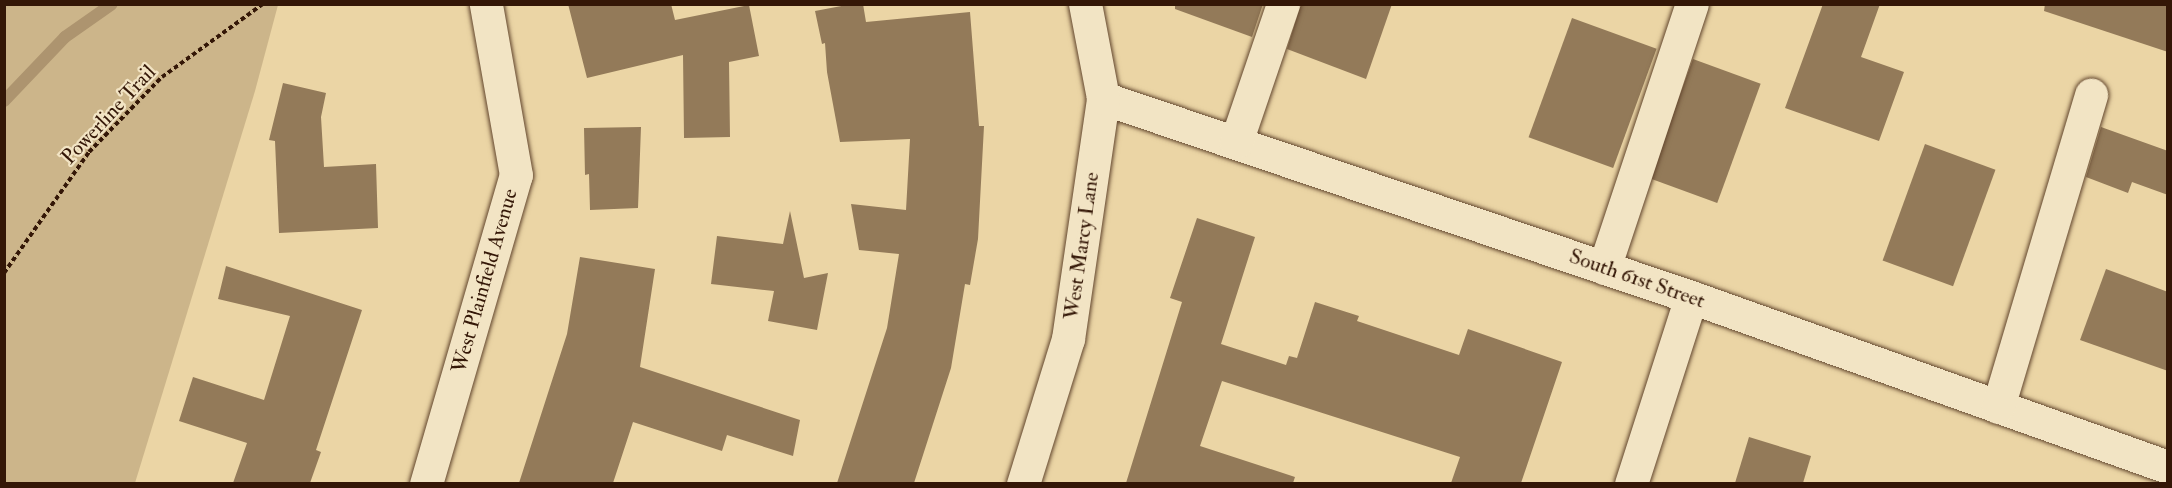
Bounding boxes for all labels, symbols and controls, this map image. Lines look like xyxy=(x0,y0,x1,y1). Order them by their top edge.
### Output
street label: Powerline Trail xyxy=(57,60,161,170)
street label: West Marcy Lane xyxy=(1059,171,1105,321)
street label: West Plainfield Avenue xyxy=(447,186,523,376)
street label: South 61st Street xyxy=(1566,244,1708,314)

